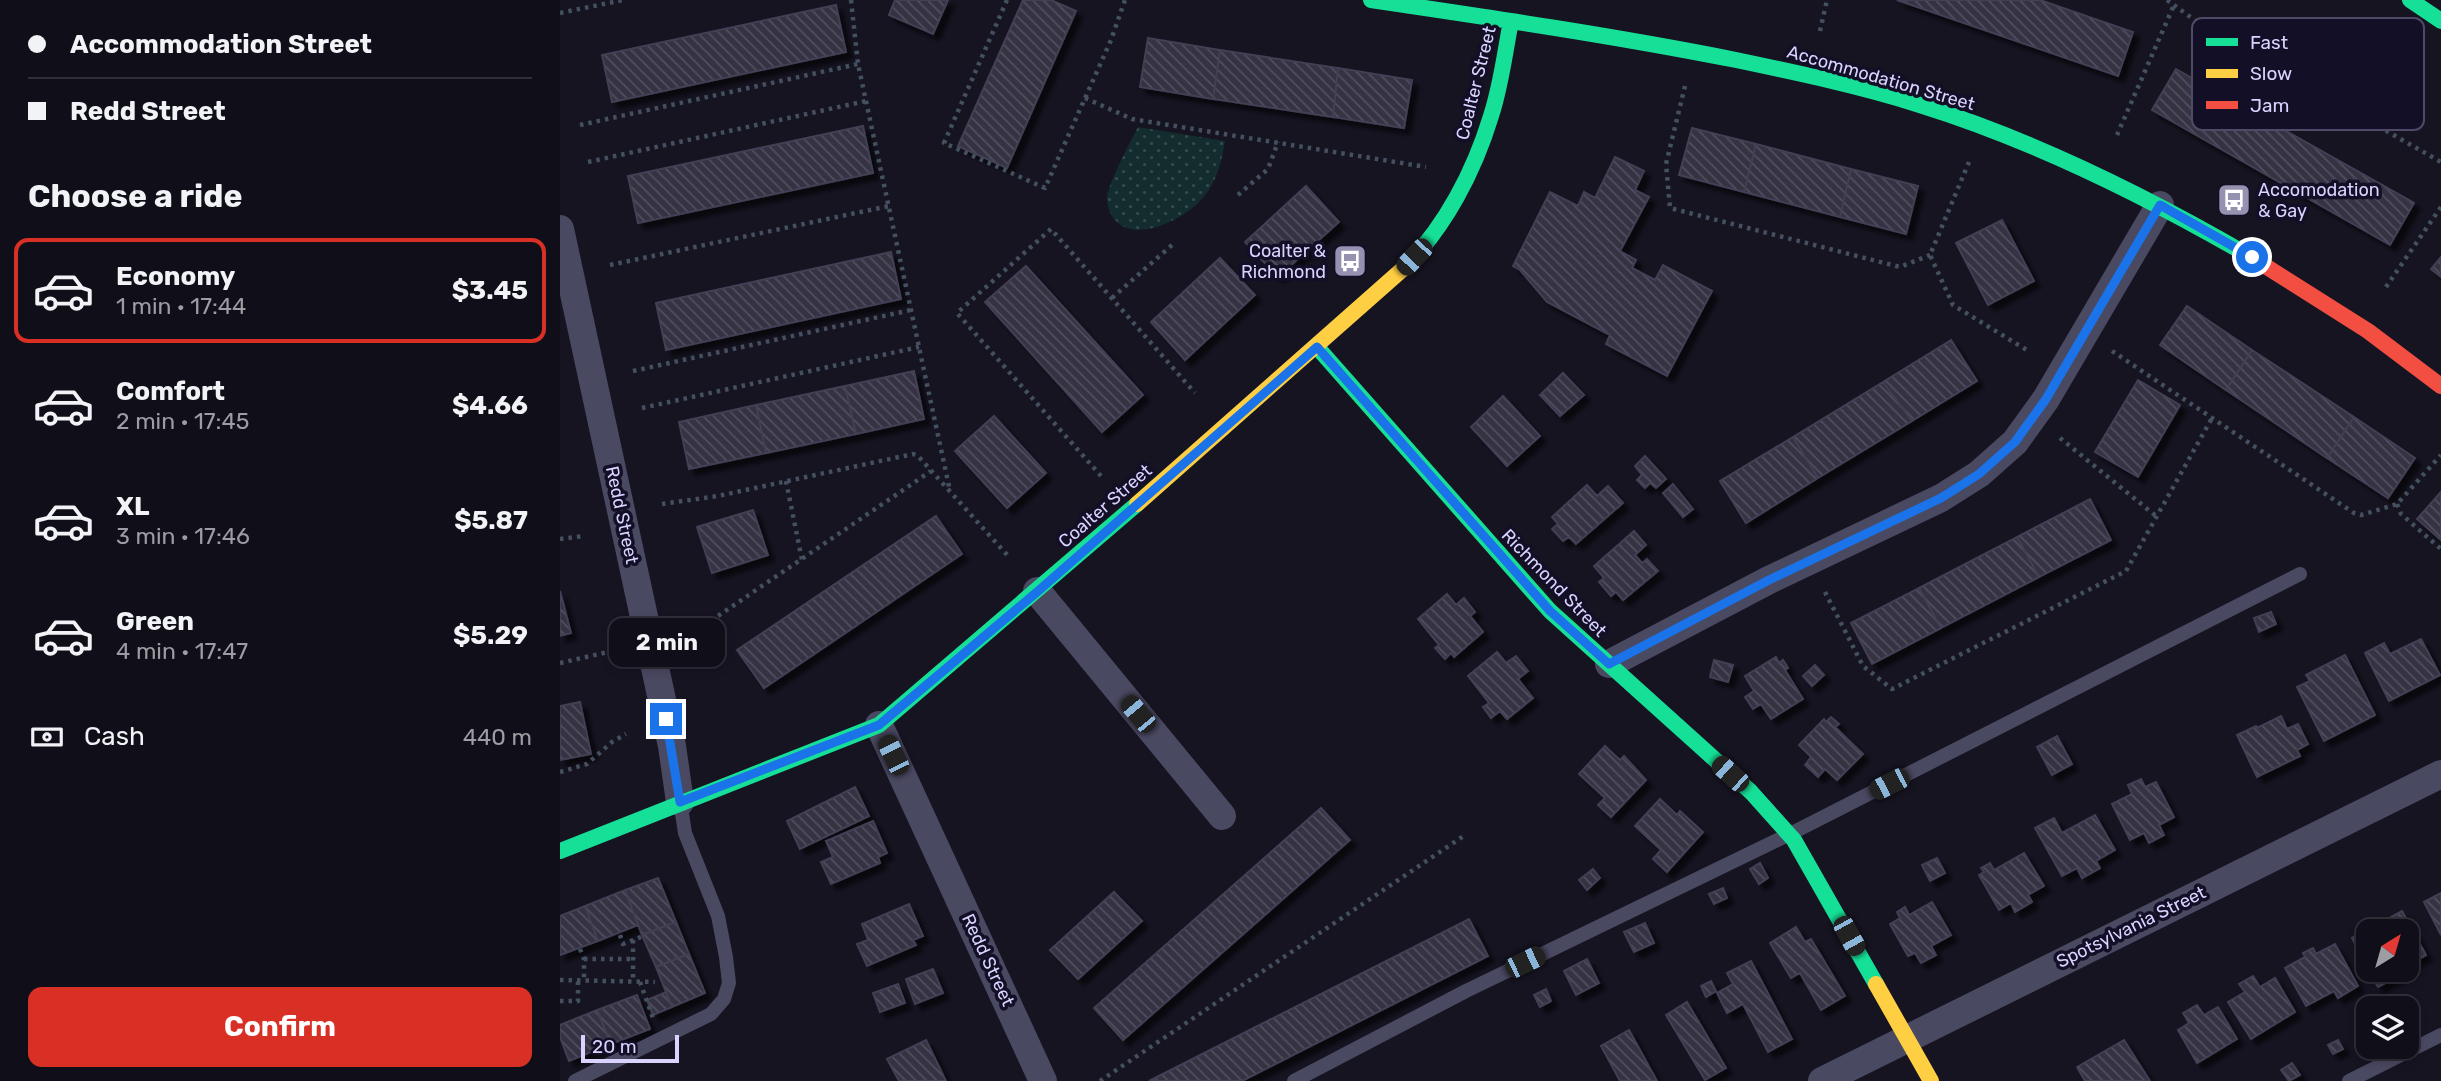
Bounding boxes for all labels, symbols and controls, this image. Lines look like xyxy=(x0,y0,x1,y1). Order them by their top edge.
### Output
legend xyxy=(2192,18,2424,130)
street label: Coalter Street xyxy=(1451,24,1501,142)
text: Accommodation Street xyxy=(70,29,372,60)
text: Fast xyxy=(2250,31,2289,54)
street label: Accommodation Street xyxy=(1785,41,1977,115)
text: Slow xyxy=(2250,62,2292,85)
text: Jam xyxy=(2250,94,2289,117)
text: Redd Street xyxy=(70,96,226,127)
text: Choose a ride xyxy=(28,177,242,215)
place label: Accomodation & Gay xyxy=(2258,179,2380,222)
bus stop icon: Accomodation & Gay xyxy=(2215,181,2253,219)
car xyxy=(1392,234,1437,280)
place label: Coalter & Richmond xyxy=(1241,240,1326,283)
route start xyxy=(2236,241,2268,273)
bus stop icon: Coalter & Richmond xyxy=(1331,242,1369,280)
icon: car xyxy=(32,259,95,322)
text: Economy xyxy=(116,261,235,292)
text: $3.45 xyxy=(452,275,528,306)
text: 1 min · 17:44 xyxy=(116,292,246,320)
icon: car xyxy=(32,374,95,437)
text: Comfort xyxy=(116,376,225,407)
text: $4.66 xyxy=(452,390,528,421)
text: 2 min · 17:45 xyxy=(116,407,249,435)
street label: Coalter Street xyxy=(1054,459,1156,553)
street label: Redd Street xyxy=(601,464,643,566)
icon: car xyxy=(32,489,95,552)
text: XL xyxy=(116,491,149,522)
text: $5.87 xyxy=(454,505,528,536)
text: 3 min · 17:46 xyxy=(116,522,250,550)
street label: Richmond Street xyxy=(1497,524,1611,642)
icon: car xyxy=(32,604,95,667)
text: Green xyxy=(116,606,194,637)
callout: 2 min xyxy=(608,618,724,666)
text: $5.29 xyxy=(453,620,528,651)
text: 2 min xyxy=(636,628,698,656)
text: 4 min · 17:47 xyxy=(116,637,248,665)
car xyxy=(1117,691,1160,737)
route end xyxy=(650,703,682,735)
icon: cash xyxy=(28,718,66,756)
text: Cash xyxy=(84,721,145,752)
text: 440 m xyxy=(463,723,532,751)
car xyxy=(875,732,912,778)
car xyxy=(1708,752,1753,796)
car xyxy=(1866,765,1913,803)
street label: Spotsylvania Street xyxy=(2053,881,2209,973)
street label: Redd Street xyxy=(957,910,1019,1010)
car xyxy=(1830,913,1869,959)
north arrow xyxy=(2356,919,2418,982)
map controls xyxy=(2356,919,2419,1059)
car xyxy=(1502,943,1549,981)
button: Confirm xyxy=(28,987,532,1067)
button: layers xyxy=(2356,996,2419,1059)
scale bar xyxy=(581,1032,679,1064)
text: 20 m xyxy=(592,1035,637,1058)

